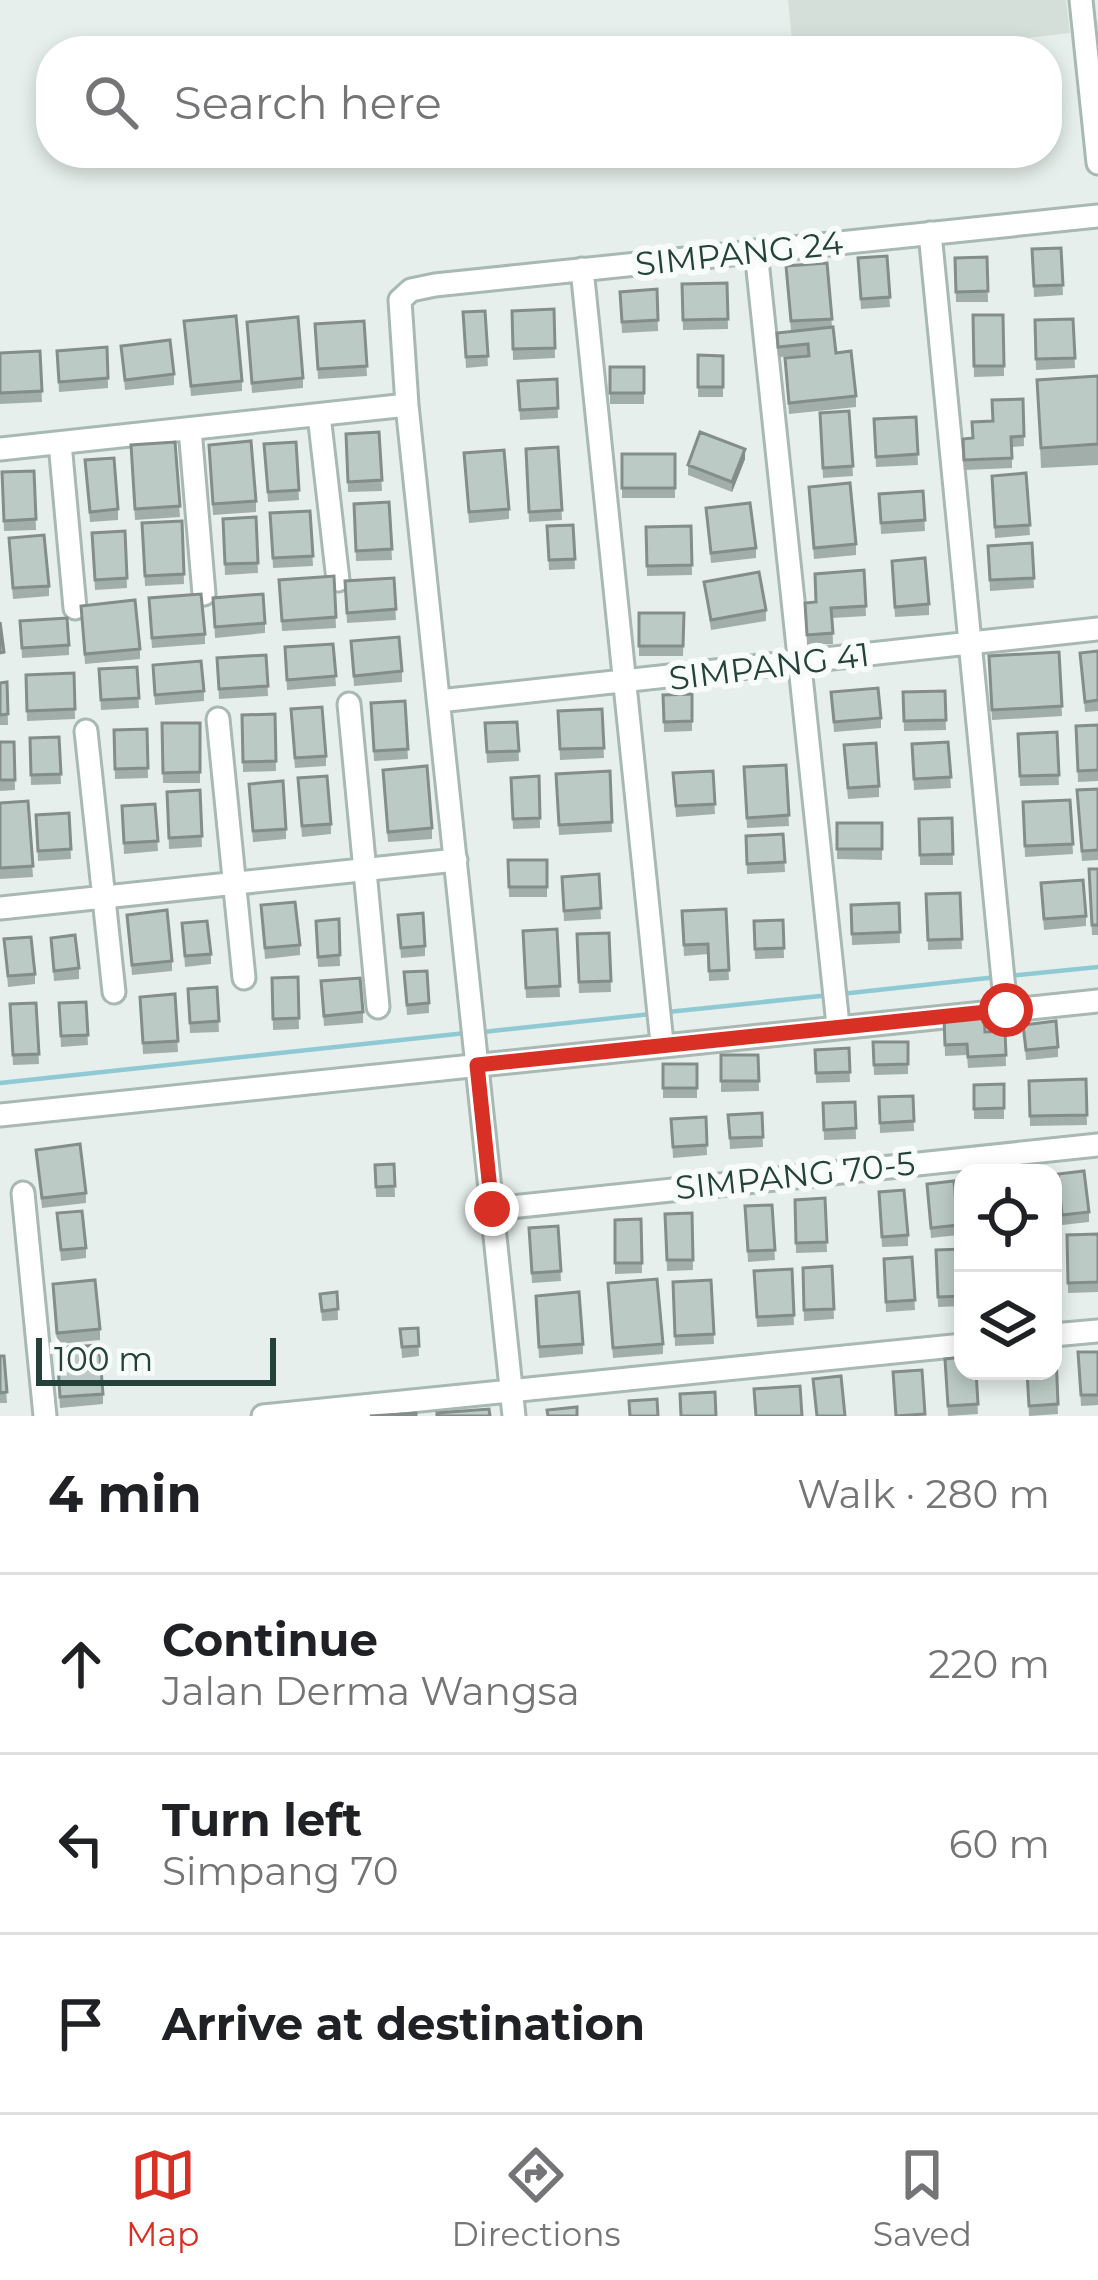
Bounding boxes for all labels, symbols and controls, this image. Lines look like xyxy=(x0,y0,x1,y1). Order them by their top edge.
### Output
search box xyxy=(36,36,1062,168)
icon: search xyxy=(78,69,144,135)
text: Search here xyxy=(174,75,442,130)
street label: SIMPANG 24 xyxy=(633,222,845,284)
street label: SIMPANG 41 xyxy=(667,634,871,698)
route start xyxy=(979,983,1033,1037)
street label: SIMPANG 70-5 xyxy=(673,1143,917,1207)
map controls xyxy=(954,1164,1062,1380)
button: locate xyxy=(954,1164,1062,1272)
route end xyxy=(465,1182,519,1236)
button: layers xyxy=(954,1272,1062,1380)
scale bar xyxy=(36,1332,276,1385)
text: 100 m xyxy=(54,1339,153,1379)
text: 4 min xyxy=(48,1463,202,1525)
text: Walk · 280 m xyxy=(797,1470,1050,1518)
text: Continue xyxy=(162,1612,378,1667)
icon: ahead xyxy=(48,1631,114,1697)
text: 220 m xyxy=(928,1640,1050,1688)
text: Jalan Derma Wangsa xyxy=(162,1667,580,1715)
text: Turn left xyxy=(162,1792,362,1847)
icon: left xyxy=(48,1811,114,1877)
text: 60 m xyxy=(949,1820,1050,1868)
text: Simpang 70 xyxy=(162,1847,398,1895)
icon: arrive xyxy=(48,1991,114,2057)
text: Arrive at destination xyxy=(162,1996,645,2051)
tab: Map xyxy=(126,2142,199,2254)
tab: Directions xyxy=(452,2142,621,2254)
tab: Saved xyxy=(873,2142,972,2254)

